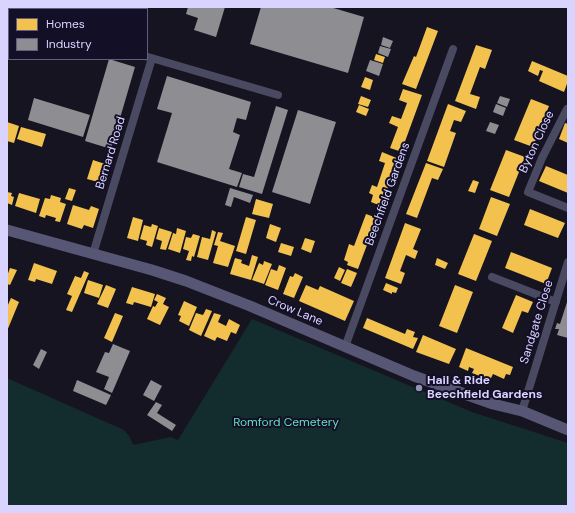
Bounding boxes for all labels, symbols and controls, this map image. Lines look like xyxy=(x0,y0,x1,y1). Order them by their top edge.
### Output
legend xyxy=(8,8,148,60)
text: Homes xyxy=(46,16,85,32)
text: Industry xyxy=(46,36,92,52)
street label: Byton Close xyxy=(516,109,558,175)
street label: Bernard Road xyxy=(93,115,129,191)
street label: Beechfield Gardens xyxy=(363,140,413,248)
street label: Sandgate Close xyxy=(517,278,557,366)
street label: Crow Lane xyxy=(265,293,325,329)
place label: Hail & Ride Beechfield Gardens xyxy=(427,374,542,402)
marker: Hail & Ride Beechfield Gardens xyxy=(414,383,424,393)
park label: Romford Cemetery xyxy=(233,416,339,430)

